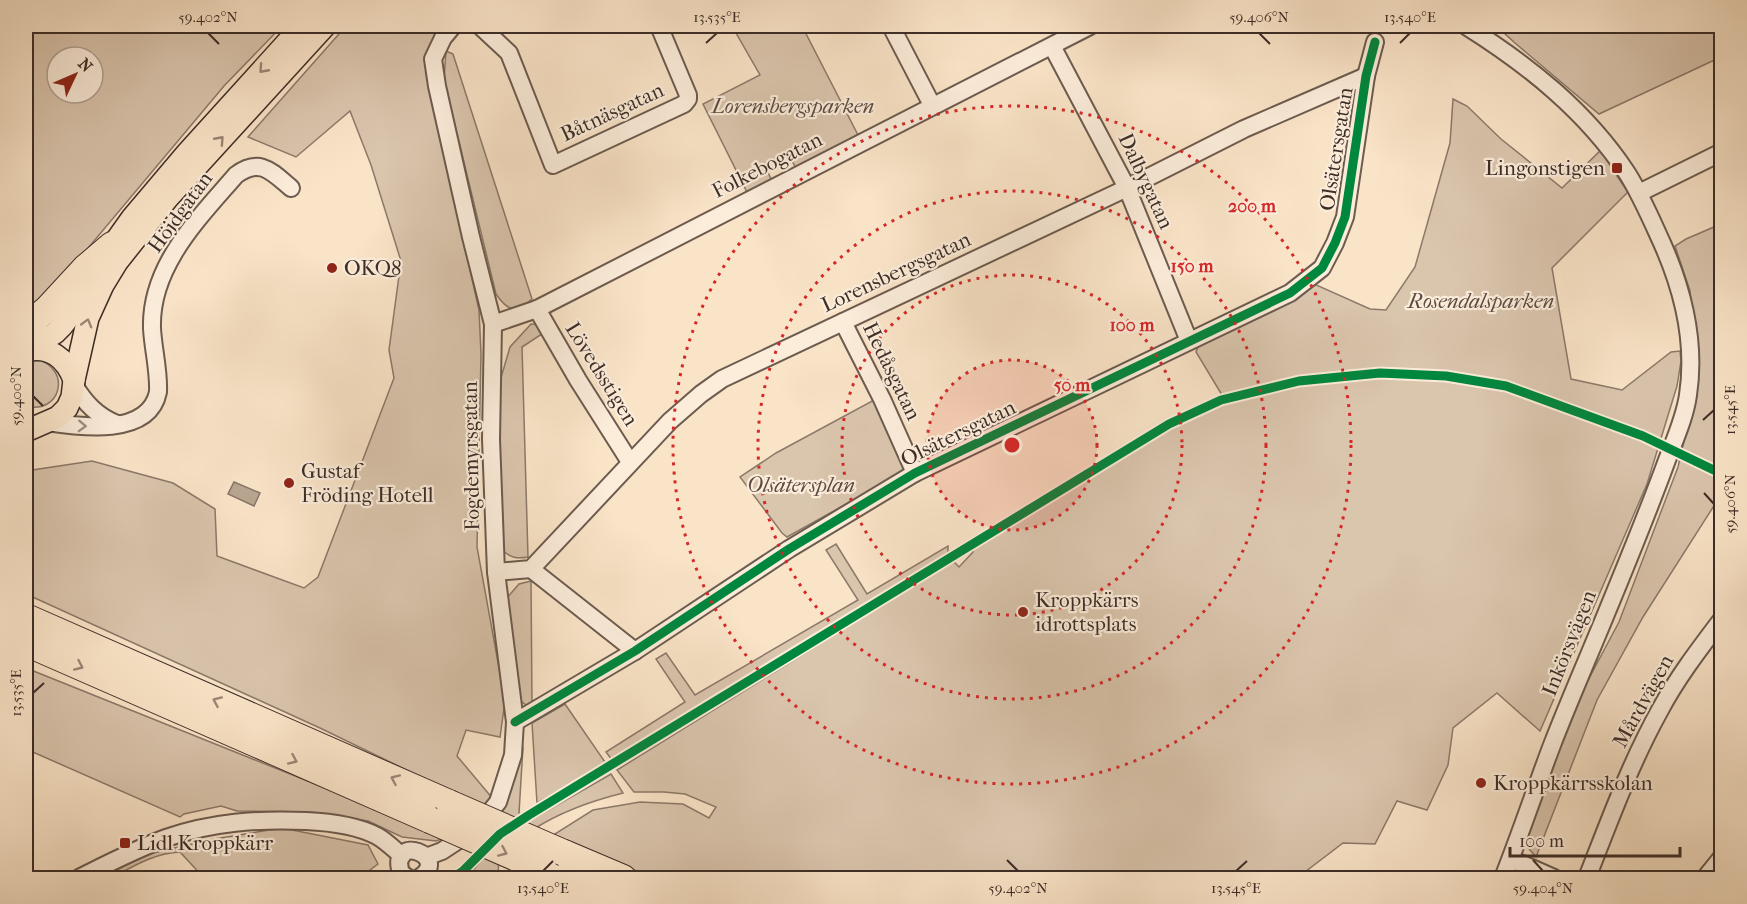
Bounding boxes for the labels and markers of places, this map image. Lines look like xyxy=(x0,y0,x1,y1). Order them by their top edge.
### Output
place label: Lingonstigen xyxy=(1485,156,1605,180)
marker: Lingonstigen xyxy=(1610,161,1624,175)
place label: OKQ8 xyxy=(344,256,401,280)
marker: OKQ8 xyxy=(325,261,339,275)
centre of rings xyxy=(1002,435,1022,455)
place label: Gustaf Fröding Hotell xyxy=(301,459,434,507)
marker: Gustaf Fröding Hotell xyxy=(282,476,296,490)
place label: Kroppkärrs idrottsplats xyxy=(1035,588,1139,636)
marker: Kroppkärrs idrottsplats xyxy=(1016,605,1030,619)
place label: Kroppkärrsskolan xyxy=(1493,771,1653,795)
marker: Kroppkärrsskolan xyxy=(1474,776,1488,790)
place label: Lidl Kroppkärr xyxy=(137,831,273,855)
marker: Lidl Kroppkärr xyxy=(118,836,132,850)

